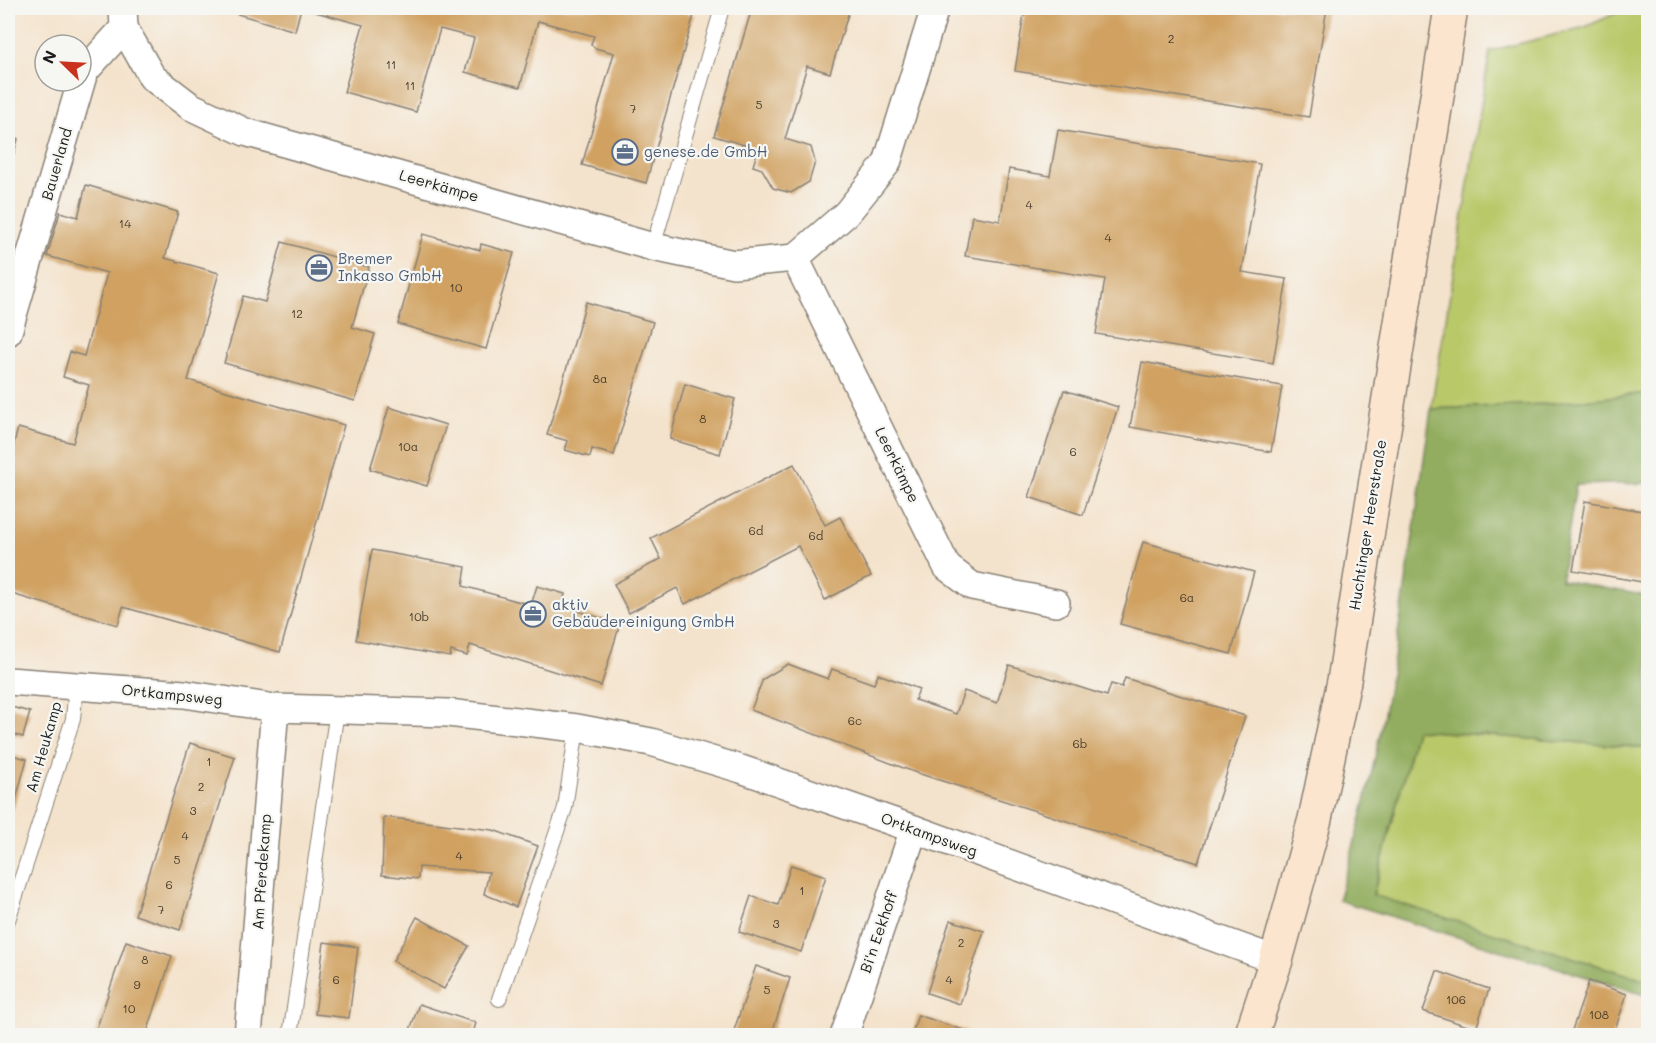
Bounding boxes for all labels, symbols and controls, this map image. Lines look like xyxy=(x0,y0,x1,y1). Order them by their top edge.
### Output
house number: 2 xyxy=(1168,30,1174,46)
north arrow xyxy=(33,33,93,93)
text: N xyxy=(37,47,61,67)
house number: 11 xyxy=(386,56,396,72)
house number: 11 xyxy=(405,77,415,93)
house number: 5 xyxy=(756,96,763,112)
house number: 7 xyxy=(630,100,637,116)
street label: Bauerland xyxy=(36,125,76,202)
office icon: genese.de GmbH xyxy=(610,137,640,167)
place label: genese.de GmbH xyxy=(644,141,768,161)
street label: Leerkämpe xyxy=(397,164,481,206)
house number: 4 xyxy=(1025,196,1033,212)
house number: 14 xyxy=(119,215,131,231)
house number: 4 xyxy=(1104,229,1112,245)
place label: Bremer Inkasso GmbH xyxy=(338,248,442,285)
office icon: Bremer Inkasso GmbH xyxy=(304,253,334,283)
house number: 10 xyxy=(450,279,463,295)
house number: 12 xyxy=(291,305,303,321)
house number: 8a xyxy=(593,370,607,386)
house number: 8 xyxy=(699,410,707,426)
street label: Leerkämpe xyxy=(871,423,925,506)
house number: 10a xyxy=(398,438,418,454)
street label: Huchtinger Heerstraße xyxy=(1344,438,1390,612)
house number: 6 xyxy=(1069,443,1077,459)
house number: 6d xyxy=(749,522,764,538)
house number: 6d xyxy=(809,527,824,543)
house number: 6a xyxy=(1180,589,1194,605)
place label: aktiv Gebäudereinigung GmbH xyxy=(552,594,735,631)
office icon: aktiv Gebäudereinigung GmbH xyxy=(518,599,548,629)
house number: 10b xyxy=(409,608,429,624)
street label: Ortkampsweg xyxy=(121,679,224,709)
street label: Am Heukamp xyxy=(20,699,66,795)
house number: 6c xyxy=(848,712,862,728)
house number: 6b xyxy=(1073,735,1087,751)
house number: 1 xyxy=(206,753,212,769)
house number: 2 xyxy=(198,778,204,794)
house number: 3 xyxy=(189,802,197,818)
street label: Ortkampsweg xyxy=(878,807,981,861)
street label: Am Pferdekamp xyxy=(247,813,275,931)
house number: 4 xyxy=(181,827,189,843)
house number: 4 xyxy=(455,847,463,863)
house number: 5 xyxy=(174,851,181,867)
house number: 6 xyxy=(165,876,173,892)
house number: 1 xyxy=(799,882,805,898)
street label: Bi'n Eekhoff xyxy=(855,887,902,975)
house number: 7 xyxy=(158,901,165,917)
house number: 3 xyxy=(772,915,780,931)
house number: 2 xyxy=(958,934,964,950)
house number: 8 xyxy=(141,951,149,967)
house number: 6 xyxy=(332,971,340,987)
house number: 4 xyxy=(945,971,953,987)
house number: 9 xyxy=(133,976,141,992)
house number: 5 xyxy=(764,981,771,997)
house number: 106 xyxy=(1446,991,1466,1007)
house number: 10 xyxy=(123,1000,136,1016)
house number: 108 xyxy=(1589,1006,1609,1022)

